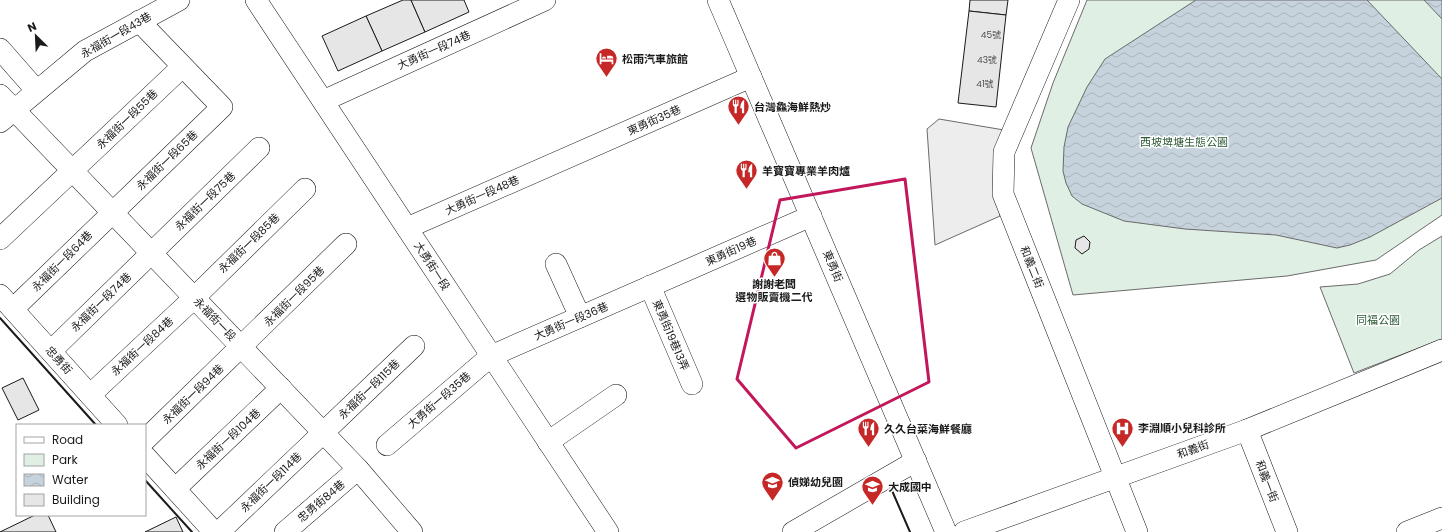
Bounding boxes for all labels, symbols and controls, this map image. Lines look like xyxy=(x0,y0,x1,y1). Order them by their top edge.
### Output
street label: 永福街一段43巷 xyxy=(78,8,154,62)
north arrow xyxy=(16,16,56,56)
text: N xyxy=(25,18,39,36)
street label: 大勇街一段74巷 xyxy=(395,27,473,73)
house number: 45號 xyxy=(981,29,1001,41)
hotel icon: 松雨汽車旅館 xyxy=(594,46,620,79)
place label: 松雨汽車旅館 xyxy=(622,51,688,67)
house number: 43號 xyxy=(977,54,997,66)
house number: 41號 xyxy=(976,78,994,90)
street label: 永福街一段55巷 xyxy=(93,86,161,152)
restaurant icon: 台灣鱻海鮮熱炒 xyxy=(726,94,752,127)
place label: 台灣鱻海鮮熱炒 xyxy=(754,99,831,115)
street label: 東勇街35巷 xyxy=(625,101,683,139)
street label: 永福街一段65巷 xyxy=(133,126,201,194)
park label: 西坡埤塘生態公園 xyxy=(1140,134,1228,150)
restaurant icon: 羊寶寶專業羊肉爐 xyxy=(734,158,760,191)
place label: 羊寶寶專業羊肉爐 xyxy=(762,163,850,179)
street label: 永福街一段75巷 xyxy=(171,168,239,234)
street label: 大勇街一段48巷 xyxy=(442,171,522,219)
street label: 永福街一段85巷 xyxy=(215,210,283,276)
street label: 永福街一段64巷 xyxy=(28,227,96,295)
street label: 東勇街19巷 xyxy=(703,233,759,269)
street label: 大勇街一段 xyxy=(410,239,454,293)
street label: 和義二街 xyxy=(1016,244,1048,290)
shop icon: 謝謝老闆 選物販賣機二代 xyxy=(761,245,787,278)
street label: 東勇街 xyxy=(819,248,847,284)
street label: 永福街一段95巷 xyxy=(260,262,328,330)
street label: 永福街一段74巷 xyxy=(67,269,135,335)
place label: 謝謝老闆 選物販賣機二代 xyxy=(735,276,813,305)
street label: 永福街一段 xyxy=(190,294,240,344)
street label: 東勇街19巷13弄 xyxy=(649,297,693,373)
street label: 大勇街一段36巷 xyxy=(531,298,611,344)
park label: 同福公園 xyxy=(1356,312,1400,328)
street label: 永福街一段84巷 xyxy=(107,313,177,379)
street label: 忠勇街 xyxy=(42,342,76,378)
street label: 永福街一段115巷 xyxy=(335,355,403,423)
street label: 永福街一段94巷 xyxy=(159,361,227,427)
street label: 大勇街一段35巷 xyxy=(404,368,474,432)
street label: 永福街一段104巷 xyxy=(192,405,264,473)
hospital icon: 李淵順小兒科診所 xyxy=(1110,415,1136,448)
restaurant icon: 久久台菜海鮮餐廳 xyxy=(855,416,881,449)
place label: 李淵順小兒科診所 xyxy=(1138,420,1226,436)
place label: 久久台菜海鮮餐廳 xyxy=(884,421,972,437)
legend xyxy=(16,424,146,516)
text: Road xyxy=(52,431,83,448)
street label: 和義街 xyxy=(1175,436,1211,462)
street label: 永福街一段114巷 xyxy=(237,448,305,516)
text: Park xyxy=(52,451,79,468)
street label: 和義一街 xyxy=(1252,458,1282,504)
school or university icon: 偵娣幼兒園 xyxy=(760,469,786,502)
text: Water xyxy=(52,471,89,488)
place label: 偵娣幼兒園 xyxy=(788,474,843,490)
school or university icon: 大成國中 xyxy=(860,474,886,507)
street label: 忠勇街84巷 xyxy=(294,476,348,526)
place label: 大成國中 xyxy=(888,479,932,495)
text: Building xyxy=(52,491,100,508)

